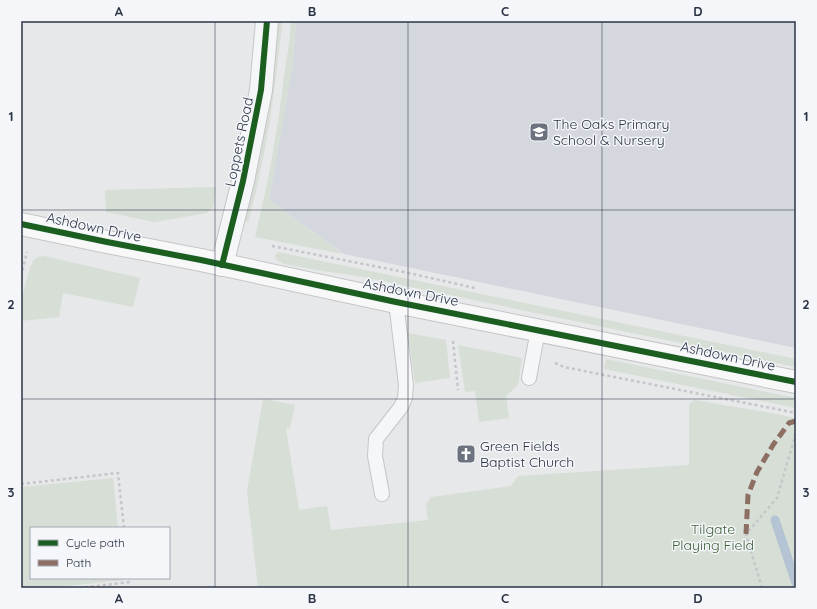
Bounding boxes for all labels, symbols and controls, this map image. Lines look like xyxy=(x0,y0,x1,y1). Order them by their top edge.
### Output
text: A xyxy=(115,3,124,19)
text: B xyxy=(308,3,316,19)
text: C xyxy=(501,3,509,19)
text: D xyxy=(693,3,703,19)
street label: Loppets Road xyxy=(221,96,257,188)
text: 1 xyxy=(8,108,14,124)
text: 1 xyxy=(803,108,809,124)
place label: The Oaks Primary School & Nursery xyxy=(553,115,669,149)
school or university icon: The Oaks Primary School & Nursery xyxy=(528,121,550,143)
street label: Ashdown Drive xyxy=(45,208,143,246)
street label: Ashdown Drive xyxy=(362,274,460,310)
text: 2 xyxy=(7,296,15,312)
text: 2 xyxy=(802,296,810,312)
street label: Ashdown Drive xyxy=(679,337,777,375)
place label: Green Fields Baptist Church xyxy=(480,437,574,471)
church icon: Green Fields Baptist Church xyxy=(455,443,477,465)
text: 3 xyxy=(8,484,15,500)
text: 3 xyxy=(803,484,810,500)
park label: Tilgate Playing Field xyxy=(672,520,754,554)
legend xyxy=(30,527,170,579)
text: Cycle path xyxy=(66,535,125,550)
text: Path xyxy=(66,555,91,570)
text: A xyxy=(115,590,124,606)
text: B xyxy=(308,590,316,606)
text: C xyxy=(501,590,509,606)
text: D xyxy=(693,590,703,606)

